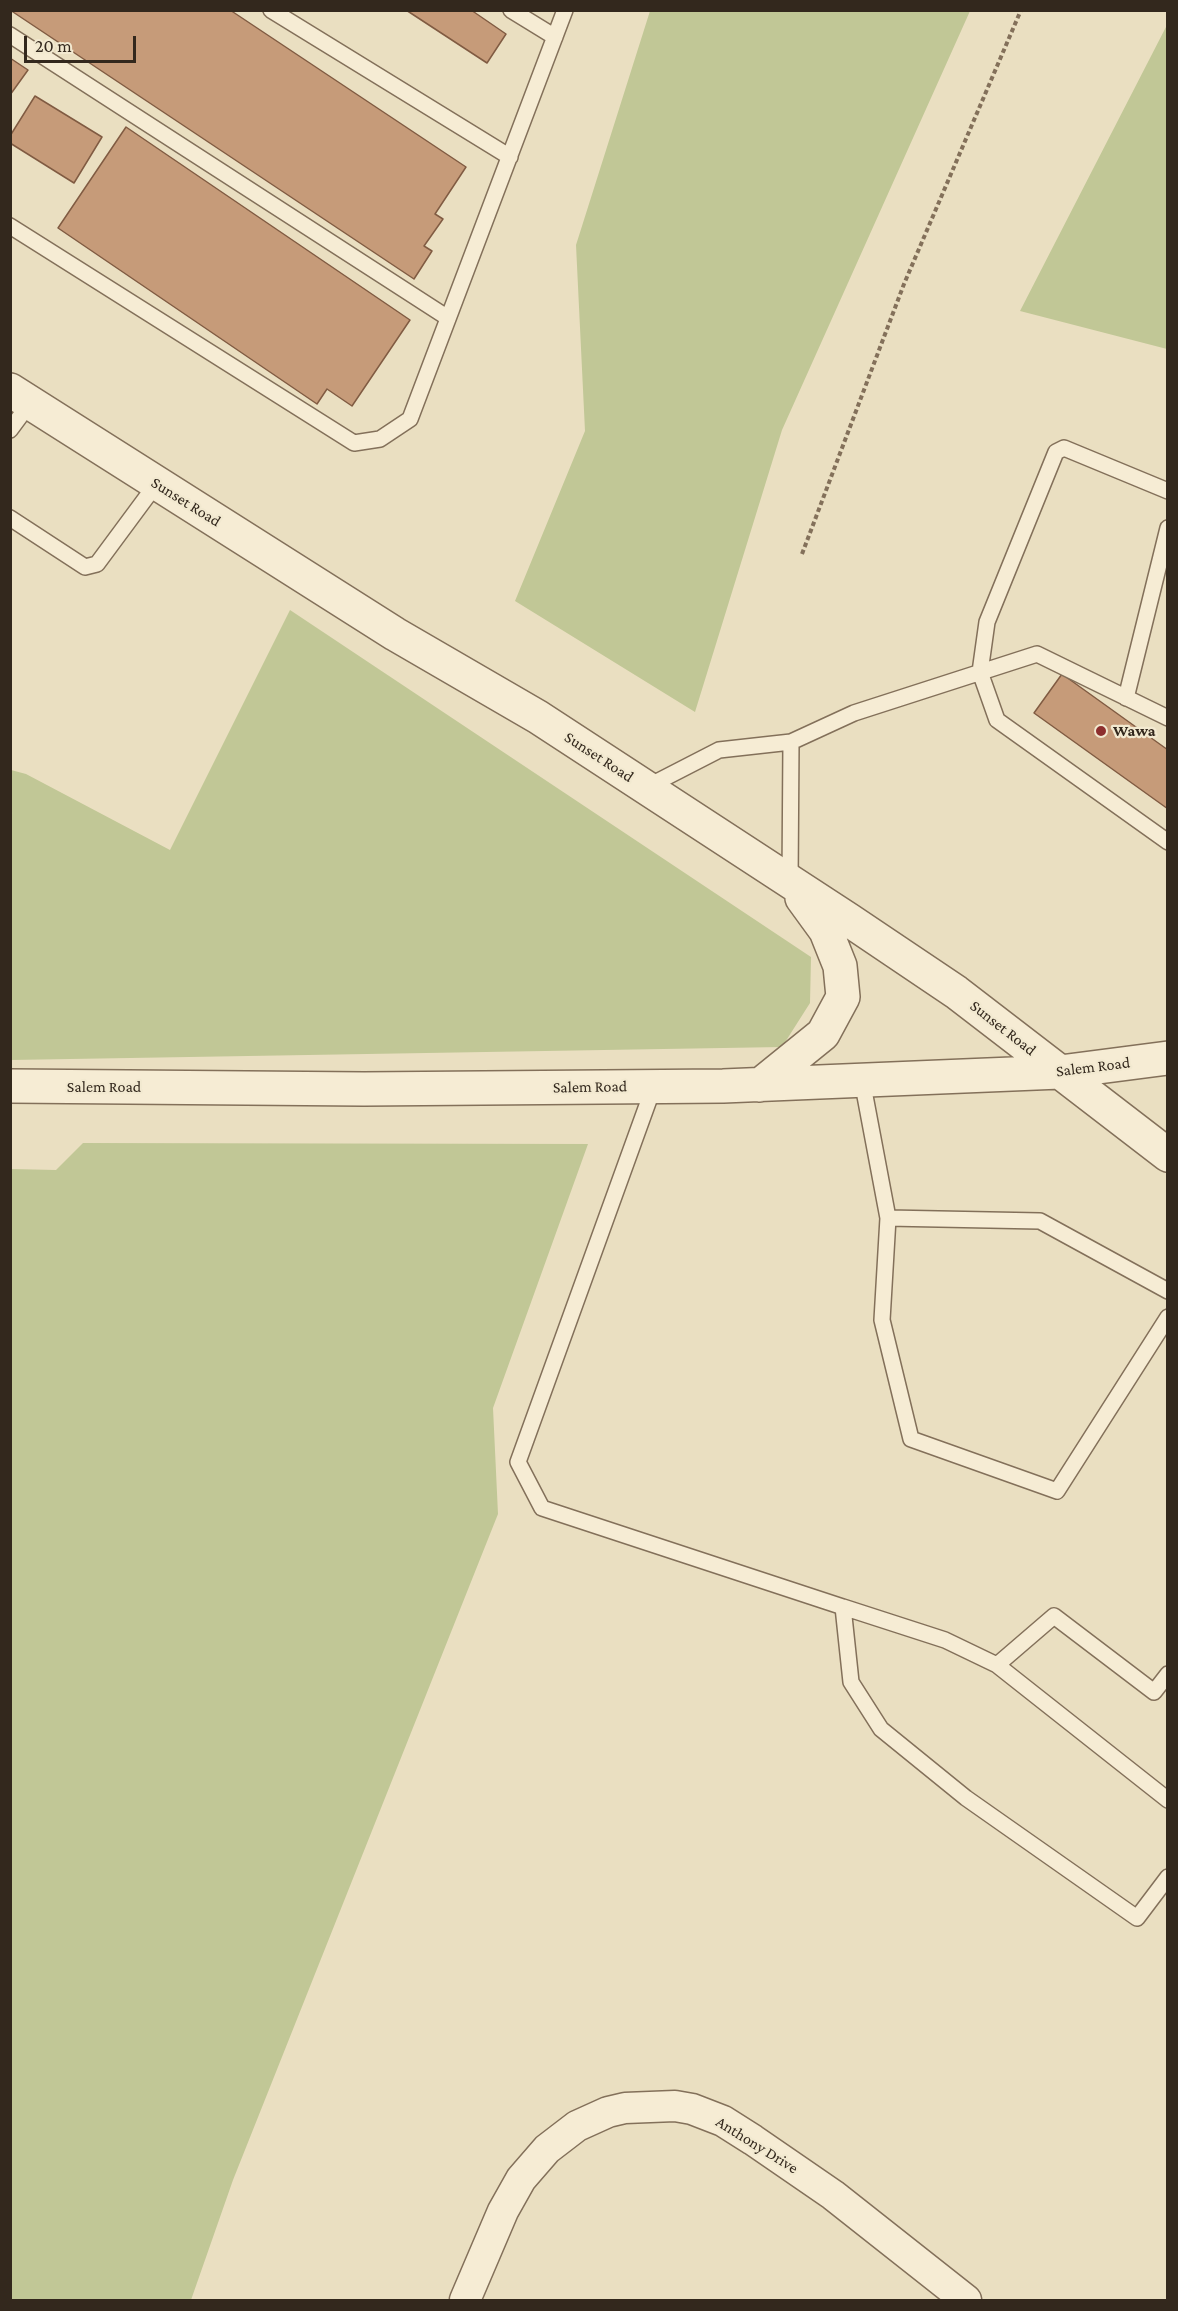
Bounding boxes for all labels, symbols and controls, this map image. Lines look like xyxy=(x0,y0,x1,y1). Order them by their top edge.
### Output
scale bar xyxy=(27,24,140,62)
text: 20 m xyxy=(35,36,72,56)
street label: Sunset Road xyxy=(148,473,224,531)
place label: Wawa xyxy=(1113,721,1156,741)
marker: Wawa xyxy=(1094,724,1108,738)
street label: Sunset Road xyxy=(561,728,637,786)
street label: Sunset Road xyxy=(966,996,1040,1060)
street label: Salem Road xyxy=(1055,1053,1131,1081)
street label: Salem Road xyxy=(67,1077,141,1097)
street label: Salem Road xyxy=(553,1077,627,1097)
street label: Anthony Drive xyxy=(712,2112,802,2178)

